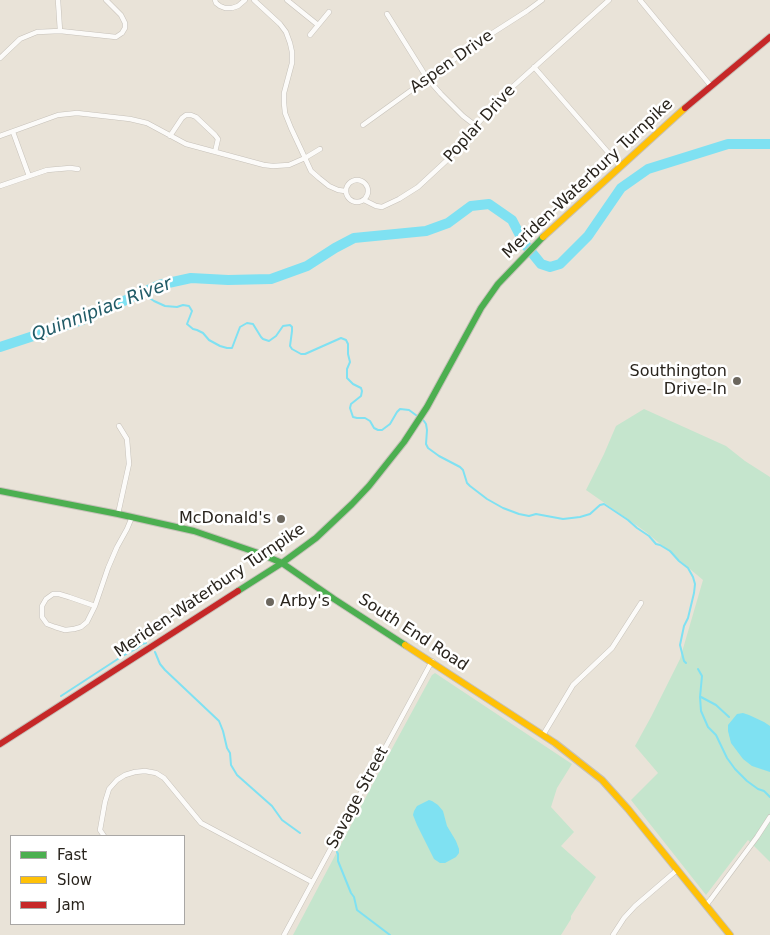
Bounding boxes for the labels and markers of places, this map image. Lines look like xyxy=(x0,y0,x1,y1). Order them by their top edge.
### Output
place label: Southington Drive-In xyxy=(630,362,727,400)
marker: Southington Drive-In xyxy=(731,375,743,387)
place label: McDonald's xyxy=(179,509,271,529)
marker: McDonald's xyxy=(275,513,287,525)
place label: Arby's xyxy=(280,592,330,612)
marker: Arby's xyxy=(264,596,276,608)

